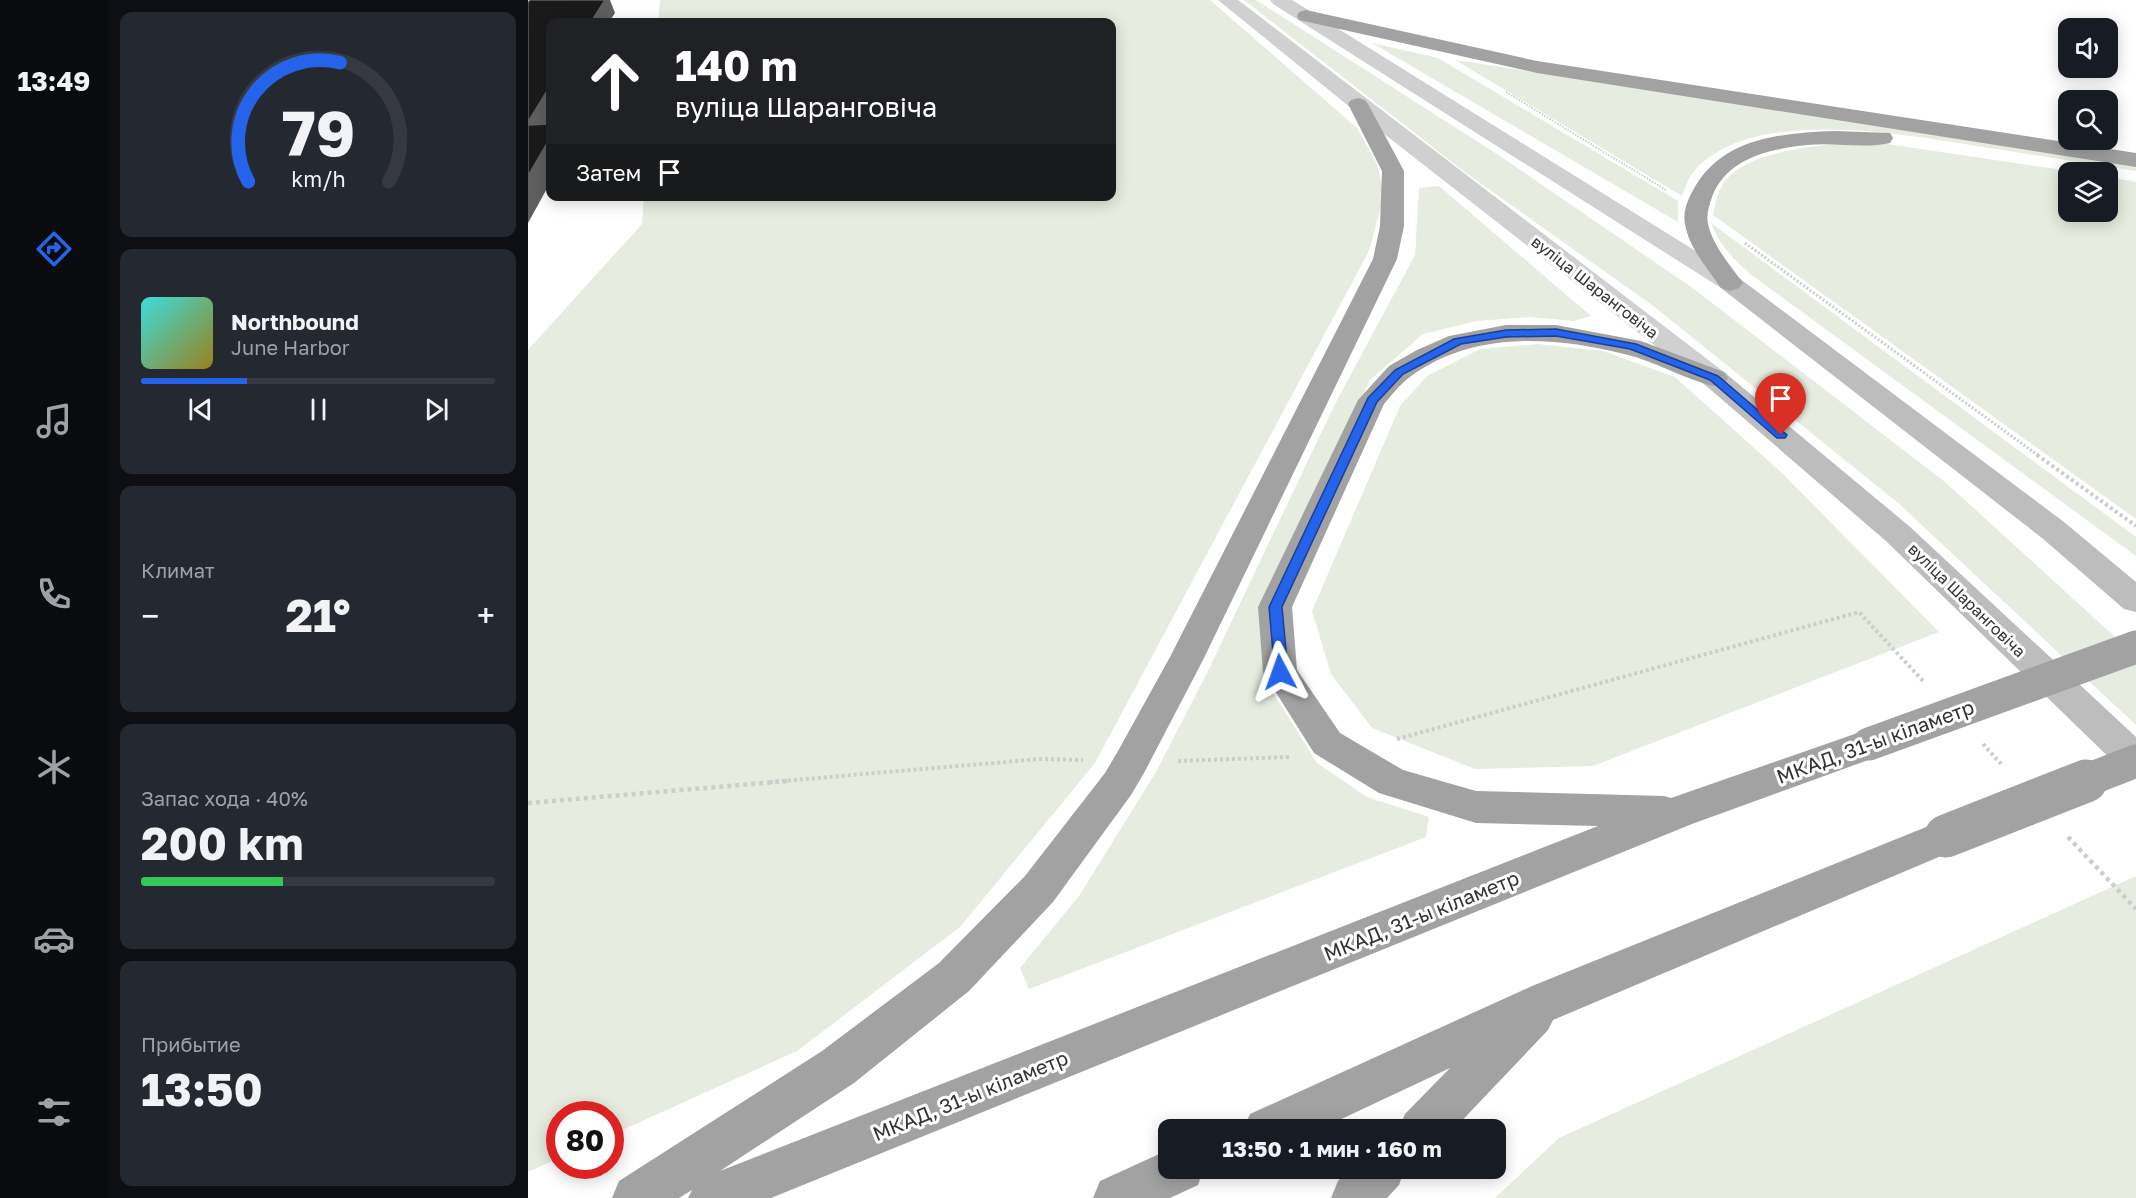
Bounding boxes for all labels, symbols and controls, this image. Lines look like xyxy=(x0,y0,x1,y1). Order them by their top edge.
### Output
map controls xyxy=(2058,18,2118,222)
button: sound xyxy=(2058,18,2118,78)
text: 140 m xyxy=(675,40,797,90)
icon: ahead xyxy=(576,42,654,120)
text: 13:49 xyxy=(17,65,91,97)
button: search xyxy=(2058,90,2118,150)
text: вуліца Шаранговіча xyxy=(675,91,937,123)
text: 79 xyxy=(281,95,355,170)
icon: arrive xyxy=(653,156,686,189)
text: Затем xyxy=(576,159,641,186)
button: layers xyxy=(2058,162,2118,222)
text: km/h xyxy=(291,166,345,192)
icon: directions xyxy=(33,228,75,270)
street label: вуліца Шаранговіча xyxy=(1528,231,1662,343)
text: Northbound xyxy=(231,308,359,335)
text: June Harbor xyxy=(231,335,350,359)
pin xyxy=(1755,373,1806,435)
icon: arrive xyxy=(1764,382,1797,415)
icon: previous xyxy=(184,393,217,426)
icon: pause xyxy=(302,393,335,426)
icon: next xyxy=(420,393,453,426)
icon: music xyxy=(33,400,75,442)
street label: вуліца Шаранговіча xyxy=(1904,539,2030,661)
text: Климат xyxy=(141,558,215,582)
icon: phone xyxy=(33,573,75,615)
text: 21° xyxy=(285,588,351,642)
text: − xyxy=(141,596,159,635)
text: + xyxy=(477,596,495,635)
position arrow xyxy=(1248,640,1312,704)
street label: МКАД, 31-ы кіламетр xyxy=(1773,694,1977,788)
icon: climate xyxy=(33,746,75,788)
text: Запас хода · 40% xyxy=(141,786,308,810)
text: 200 km xyxy=(141,816,304,870)
street label: МКАД, 31-ы кіламетр xyxy=(1320,865,1522,965)
icon: car xyxy=(33,918,75,960)
text: Прибытие xyxy=(141,1032,241,1056)
street label: МКАД, 31-ы кіламетр xyxy=(869,1045,1071,1145)
text: 13:50 xyxy=(141,1062,263,1116)
icon: filters xyxy=(33,1091,75,1133)
speed limit sign: 80 xyxy=(546,1101,624,1179)
text: 13:50 · 1 мин · 160 m xyxy=(1222,1135,1442,1162)

